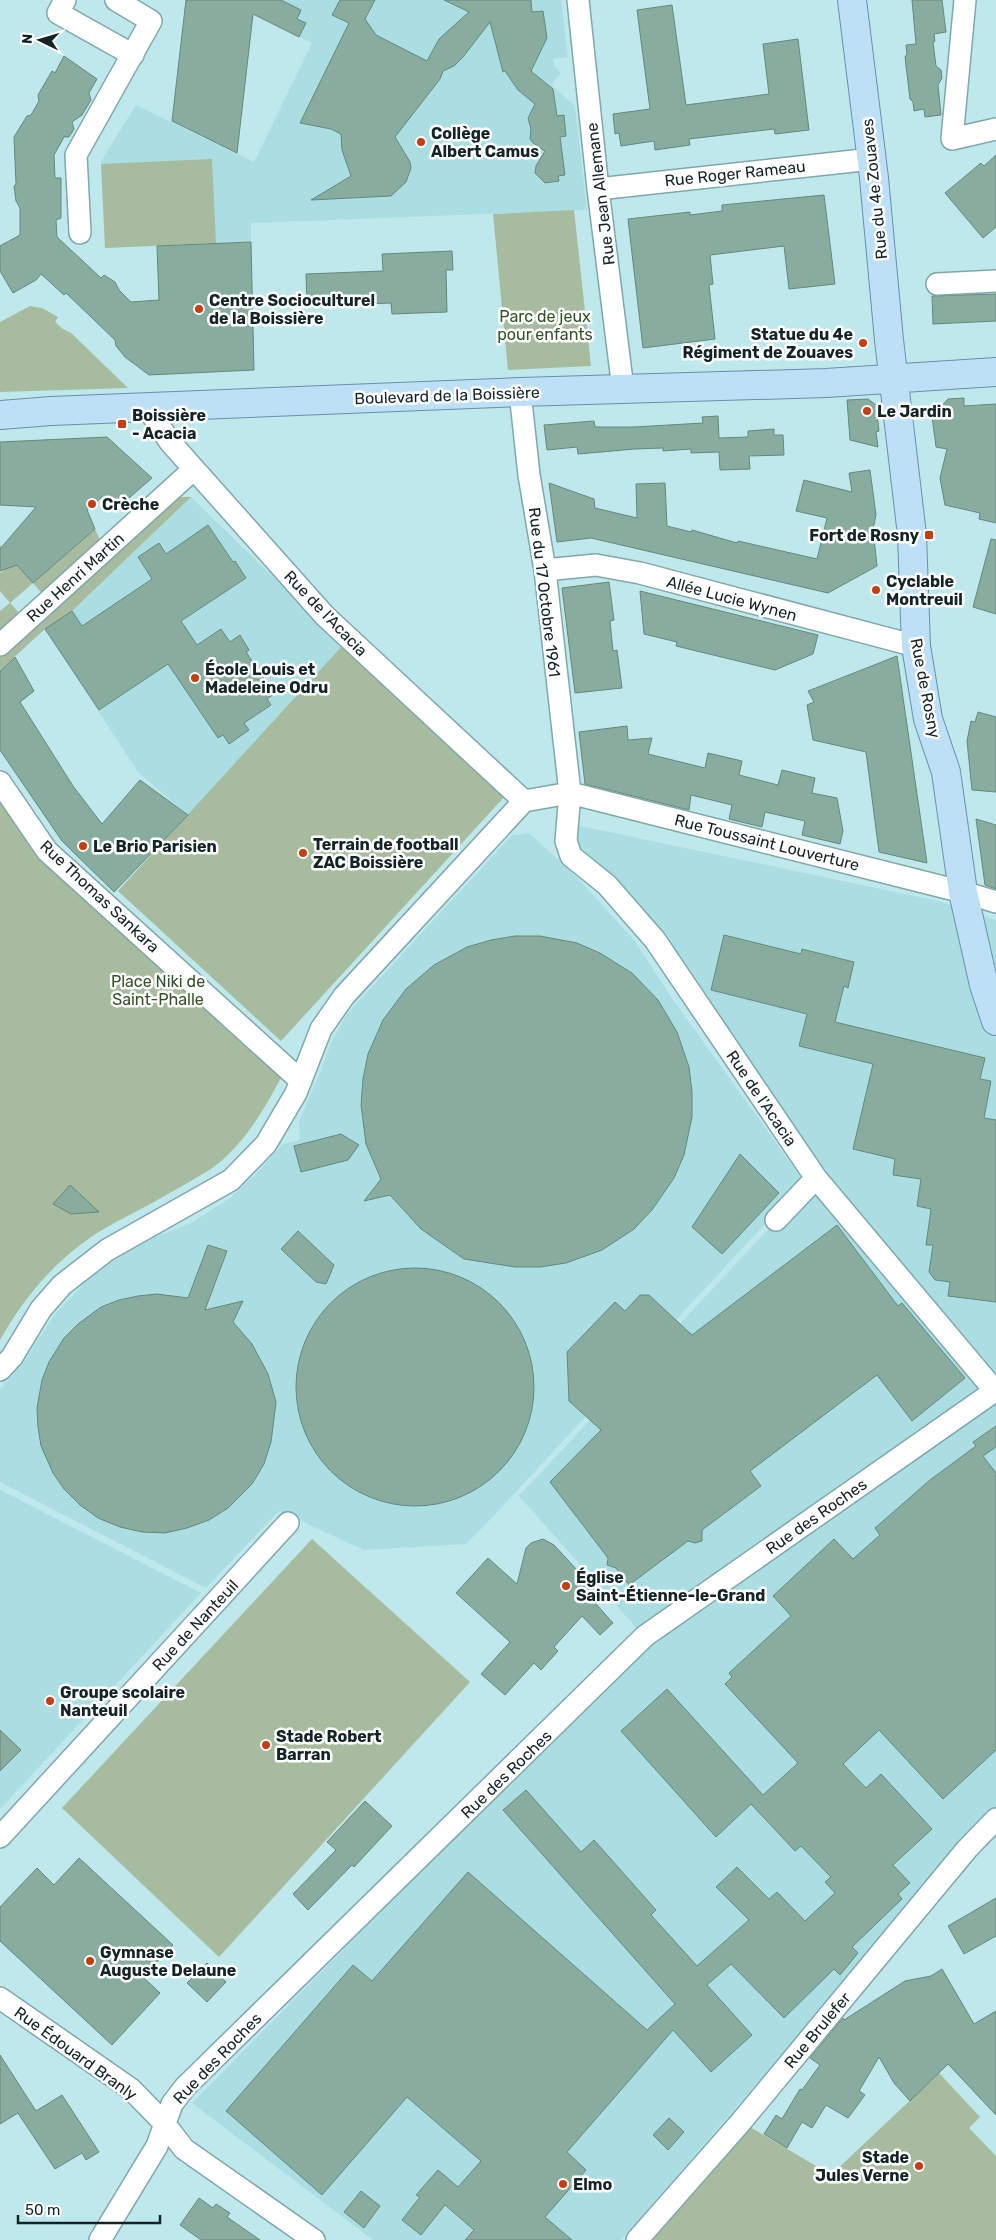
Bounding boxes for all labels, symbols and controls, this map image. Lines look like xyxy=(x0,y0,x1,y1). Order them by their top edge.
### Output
north arrow xyxy=(15,15,65,65)
text: N xyxy=(19,33,36,45)
street label: Rue du 4e Zouaves xyxy=(858,118,891,260)
street label: Rue Jean Allemane xyxy=(582,122,619,266)
place label: Collège Albert Camus xyxy=(431,124,539,161)
marker: Collège Albert Camus xyxy=(415,136,427,148)
street label: Rue Roger Rameau xyxy=(664,157,806,190)
place label: Centre Socioculturel de la Boissière xyxy=(209,291,375,328)
marker: Centre Socioculturel de la Boissière xyxy=(193,303,205,315)
park label: Parc de jeux pour enfants xyxy=(497,307,593,344)
place label: Statue du 4e Régiment de Zouaves xyxy=(683,325,853,362)
marker: Statue du 4e Régiment de Zouaves xyxy=(857,337,869,349)
street label: Boulevard de la Boissière xyxy=(354,383,540,408)
place label: Le Jardin xyxy=(877,402,952,421)
marker: Le Jardin xyxy=(861,405,873,417)
place label: Boissière - Acacia xyxy=(132,406,206,443)
marker: Boissière - Acacia xyxy=(116,418,128,430)
place label: Crèche xyxy=(102,495,159,514)
marker: Crèche xyxy=(86,498,98,510)
street label: Rue du 17 Octobre 1961 xyxy=(525,506,564,678)
place label: Fort de Rosny xyxy=(809,526,919,545)
street label: Rue Henri Martin xyxy=(23,529,128,626)
marker: Fort de Rosny xyxy=(923,529,935,541)
street label: Rue de l'Acacia xyxy=(280,567,371,660)
street label: Allée Lucie Wynen xyxy=(665,572,799,625)
place label: Cyclable Montreuil xyxy=(886,572,963,609)
marker: Cyclable Montreuil xyxy=(870,584,882,596)
street label: Rue de Rosny xyxy=(907,637,945,740)
place label: École Louis et Madeleine Odru xyxy=(205,659,328,697)
marker: École Louis et Madeleine Odru xyxy=(189,672,201,684)
street label: Rue Toussaint Louverture xyxy=(672,810,861,875)
place label: Terrain de football ZAC Boissière xyxy=(313,835,459,872)
street label: Rue Thomas Sankara xyxy=(36,836,163,956)
place label: Le Brio Parisien xyxy=(93,837,217,856)
marker: Le Brio Parisien xyxy=(77,840,89,852)
marker: Terrain de football ZAC Boissière xyxy=(297,847,309,859)
park label: Place Niki de Saint-Phalle xyxy=(111,972,205,1009)
street label: Rue de l'Acacia xyxy=(723,1047,801,1150)
street label: Rue des Roches xyxy=(762,1475,870,1558)
place label: Église Saint-Étienne-le-Grand xyxy=(576,1567,765,1605)
street label: Rue de Nanteuil xyxy=(148,1576,242,1675)
marker: Église Saint-Étienne-le-Grand xyxy=(560,1580,572,1592)
place label: Groupe scolaire Nanteuil xyxy=(60,1683,185,1720)
marker: Groupe scolaire Nanteuil xyxy=(44,1695,56,1707)
street label: Rue des Roches xyxy=(457,1726,556,1822)
place label: Stade Robert Barran xyxy=(276,1727,382,1764)
marker: Stade Robert Barran xyxy=(260,1739,272,1751)
place label: Gymnase Auguste Delaune xyxy=(100,1943,236,1980)
marker: Gymnase Auguste Delaune xyxy=(84,1955,96,1967)
street label: Rue Brulefer xyxy=(780,1989,855,2072)
street label: Rue Édouard Branly xyxy=(11,2003,141,2104)
street label: Rue des Roches xyxy=(169,2009,265,2108)
place label: Stade Jules Verne xyxy=(815,2148,909,2185)
marker: Stade Jules Verne xyxy=(913,2160,925,2172)
place label: Elmo xyxy=(573,2175,612,2194)
marker: Elmo xyxy=(557,2178,569,2190)
scale bar xyxy=(18,2192,160,2224)
text: 50 m xyxy=(25,2201,60,2219)

